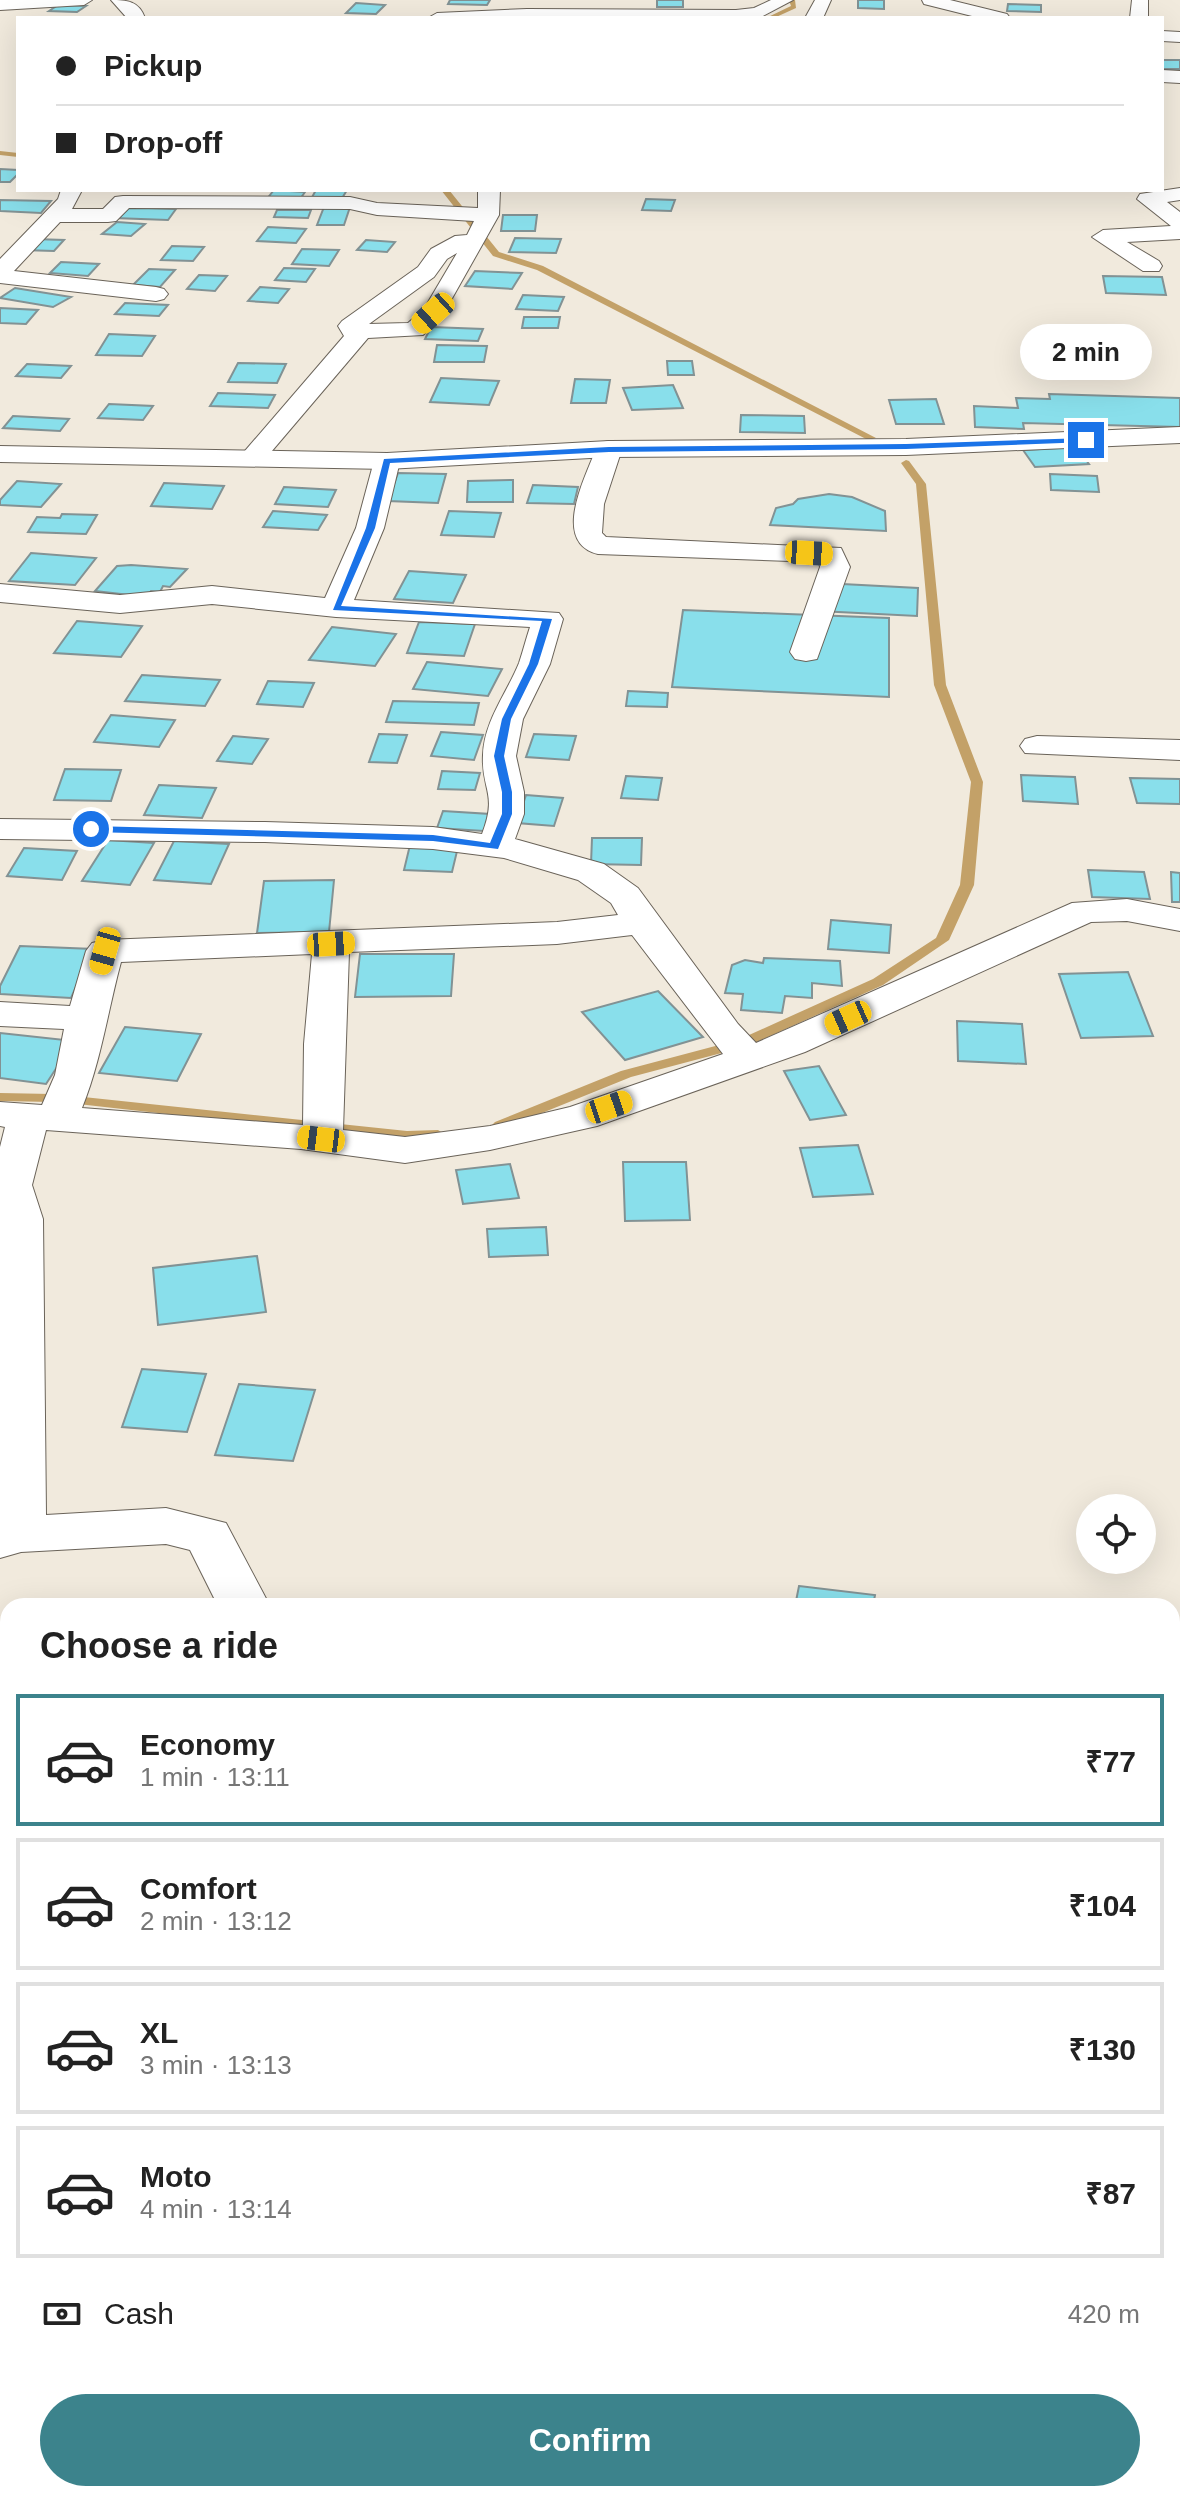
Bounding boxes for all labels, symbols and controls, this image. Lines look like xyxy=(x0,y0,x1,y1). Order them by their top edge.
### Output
text: Pickup xyxy=(104,49,202,82)
text: Drop-off xyxy=(104,126,222,159)
car xyxy=(407,288,459,338)
callout: 2 min xyxy=(1020,324,1152,380)
text: 2 min xyxy=(1052,337,1120,367)
route end xyxy=(1068,422,1104,458)
car xyxy=(784,540,834,566)
route start xyxy=(73,811,109,847)
car xyxy=(87,925,123,977)
car xyxy=(306,931,356,957)
car xyxy=(821,997,875,1039)
car xyxy=(582,1088,636,1126)
car xyxy=(296,1124,346,1154)
map controls xyxy=(1076,1494,1156,1574)
button: locate xyxy=(1076,1494,1156,1574)
text: Choose a ride xyxy=(40,1625,278,1666)
icon: car xyxy=(44,1724,116,1796)
text: Economy xyxy=(140,1728,275,1761)
text: ₹77 xyxy=(1085,1745,1136,1778)
text: 1 min · 13:11 xyxy=(140,1762,290,1792)
icon: car xyxy=(44,1868,116,1940)
text: Comfort xyxy=(140,1872,257,1905)
text: ₹104 xyxy=(1069,1889,1136,1922)
text: 2 min · 13:12 xyxy=(140,1906,292,1936)
icon: car xyxy=(44,2012,116,2084)
text: XL xyxy=(140,2016,178,2049)
text: ₹130 xyxy=(1069,2033,1136,2066)
text: 3 min · 13:13 xyxy=(140,2050,292,2080)
icon: car xyxy=(44,2156,116,2228)
text: Moto xyxy=(140,2160,212,2193)
text: ₹87 xyxy=(1085,2177,1136,2210)
text: 4 min · 13:14 xyxy=(140,2194,292,2224)
icon: cash xyxy=(40,2292,84,2336)
text: Cash xyxy=(104,2297,174,2330)
text: 420 m xyxy=(1068,2299,1140,2329)
button: Confirm xyxy=(40,2394,1140,2486)

